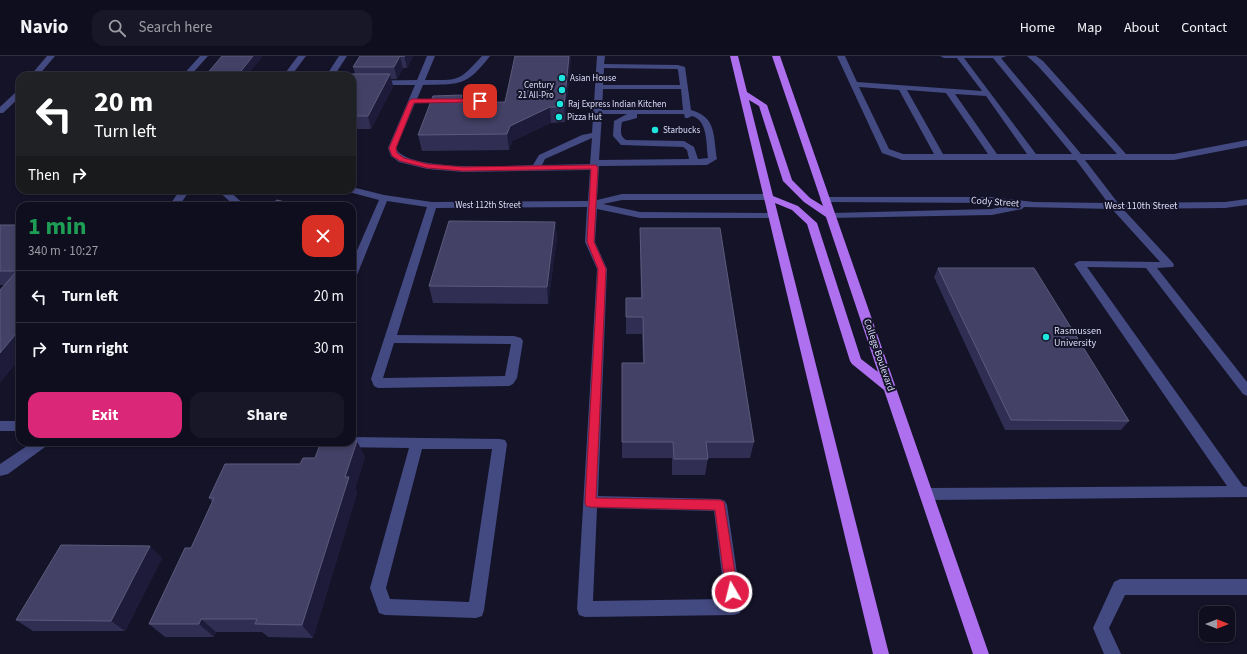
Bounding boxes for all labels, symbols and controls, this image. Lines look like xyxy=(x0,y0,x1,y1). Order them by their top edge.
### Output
search box xyxy=(92,10,372,46)
text: Navio xyxy=(20,14,68,41)
icon: search xyxy=(106,17,128,39)
text: Search here xyxy=(138,17,212,38)
text: Home xyxy=(1020,18,1055,38)
text: Map xyxy=(1077,18,1102,38)
text: About xyxy=(1124,18,1159,38)
text: Contact xyxy=(1181,18,1227,38)
place label: Asian House xyxy=(570,72,617,85)
marker: Asian House xyxy=(557,73,567,83)
place label: Century 21 All-Pro xyxy=(518,79,555,102)
text: 20 m xyxy=(94,82,153,122)
pin xyxy=(463,84,497,118)
marker: Century 21 All-Pro xyxy=(557,85,567,95)
icon: left xyxy=(28,88,80,140)
icon: arrive xyxy=(469,90,491,112)
place label: Raj Express Indian Kitchen xyxy=(568,98,667,111)
marker: Raj Express Indian Kitchen xyxy=(555,99,565,109)
place label: Pizza Hut xyxy=(567,111,602,124)
marker: Pizza Hut xyxy=(554,112,564,122)
text: Turn left xyxy=(94,119,156,144)
place label: Starbucks xyxy=(663,124,701,137)
marker: Starbucks xyxy=(650,125,660,135)
icon: right xyxy=(68,164,90,186)
text: Then xyxy=(28,165,60,186)
street label: Cody Street xyxy=(970,193,1020,211)
street label: West 112th Street xyxy=(455,199,521,212)
street label: West 110th Street xyxy=(1105,199,1178,213)
text: 1 min xyxy=(28,209,86,244)
button: close xyxy=(302,215,344,257)
text: 340 m · 10:27 xyxy=(28,242,98,260)
icon: left xyxy=(28,286,50,308)
text: Turn left xyxy=(62,286,118,307)
text: 20 m xyxy=(314,286,344,307)
street label: College Boulevard xyxy=(860,317,898,393)
place label: Rasmussen University xyxy=(1054,324,1101,350)
marker: Rasmussen University xyxy=(1041,332,1051,342)
icon: right xyxy=(28,338,50,360)
text: Turn right xyxy=(62,338,128,359)
text: 30 m xyxy=(314,338,344,359)
button: Exit xyxy=(28,392,182,438)
button: Share xyxy=(190,392,344,438)
position arrow xyxy=(711,571,753,613)
north arrow xyxy=(1199,606,1235,642)
map controls xyxy=(1199,606,1235,642)

